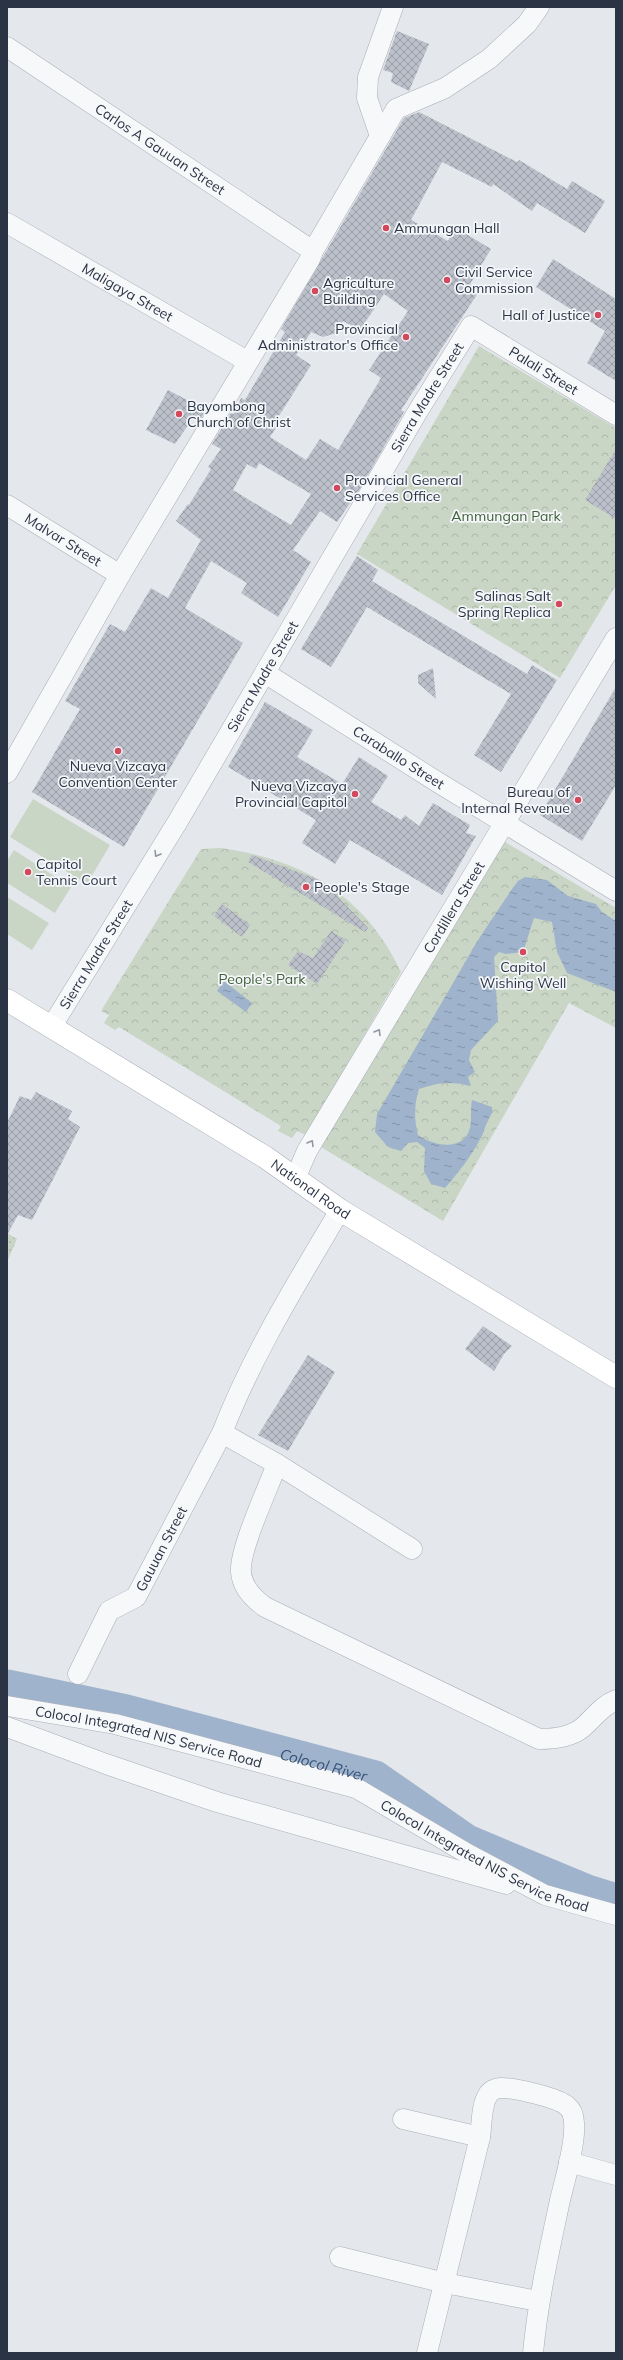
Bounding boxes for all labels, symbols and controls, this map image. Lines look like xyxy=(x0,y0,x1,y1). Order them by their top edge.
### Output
street label: Carlos A Gauuan Street xyxy=(92,99,229,199)
place label: Ammungan Hall xyxy=(394,219,500,237)
marker: Ammungan Hall xyxy=(381,223,391,233)
street label: Maligaya Street xyxy=(79,259,176,326)
place label: Civil Service Commission xyxy=(455,263,533,297)
place label: Agriculture Building xyxy=(323,274,394,308)
marker: Civil Service Commission xyxy=(442,275,452,285)
marker: Agriculture Building xyxy=(310,286,320,296)
place label: Hall of Justice xyxy=(502,306,590,324)
marker: Hall of Justice xyxy=(593,310,603,320)
place label: Provincial Administrator's Office xyxy=(258,320,398,354)
marker: Provincial Administrator's Office xyxy=(401,332,411,342)
street label: Sierra Madre Street xyxy=(387,339,468,456)
street label: Palali Street xyxy=(506,342,582,399)
place label: Bayombong Church of Christ xyxy=(187,397,291,431)
marker: Bayombong Church of Christ xyxy=(174,409,184,419)
place label: Provincial General Services Office xyxy=(345,471,462,505)
marker: Provincial General Services Office xyxy=(332,483,342,493)
park label: Ammungan Park xyxy=(451,507,561,525)
street label: Malvar Street xyxy=(21,509,105,570)
place label: Salinas Salt Spring Replica xyxy=(458,587,551,621)
marker: Salinas Salt Spring Replica xyxy=(554,599,564,609)
street label: Sierra Madre Street xyxy=(223,618,302,735)
street label: Caraballo Street xyxy=(349,722,448,793)
marker: Nueva Vizcaya Convention Center xyxy=(113,746,123,756)
place label: Nueva Vizcaya Convention Center xyxy=(59,757,178,791)
place label: Nueva Vizcaya Provincial Capitol xyxy=(235,777,347,811)
place label: Bureau of Internal Revenue xyxy=(461,783,570,817)
marker: Nueva Vizcaya Provincial Capitol xyxy=(350,789,360,799)
marker: Bureau of Internal Revenue xyxy=(573,795,583,805)
one-way arrow xyxy=(155,850,162,857)
place label: Capitol Tennis Court xyxy=(36,855,117,889)
street label: Cordillera Street xyxy=(419,858,488,956)
marker: Capitol Tennis Court xyxy=(23,867,33,877)
place label: People's Stage xyxy=(314,878,410,896)
marker: People's Stage xyxy=(301,882,311,892)
street label: Sierra Madre Street xyxy=(55,896,137,1013)
marker: Capitol Wishing Well xyxy=(518,947,528,957)
place label: Capitol Wishing Well xyxy=(480,958,566,992)
park label: People's Park xyxy=(219,970,306,988)
one-way arrow xyxy=(374,1029,381,1036)
one-way arrow xyxy=(307,1140,314,1147)
street label: National Road xyxy=(268,1155,354,1223)
street label: Gauuan Street xyxy=(131,1503,191,1595)
street label: Colocol Integrated NIS Service Road xyxy=(34,1702,264,1772)
water label: Colocol River xyxy=(278,1744,370,1785)
street label: Colocol Integrated NIS Service Road xyxy=(377,1795,591,1916)

